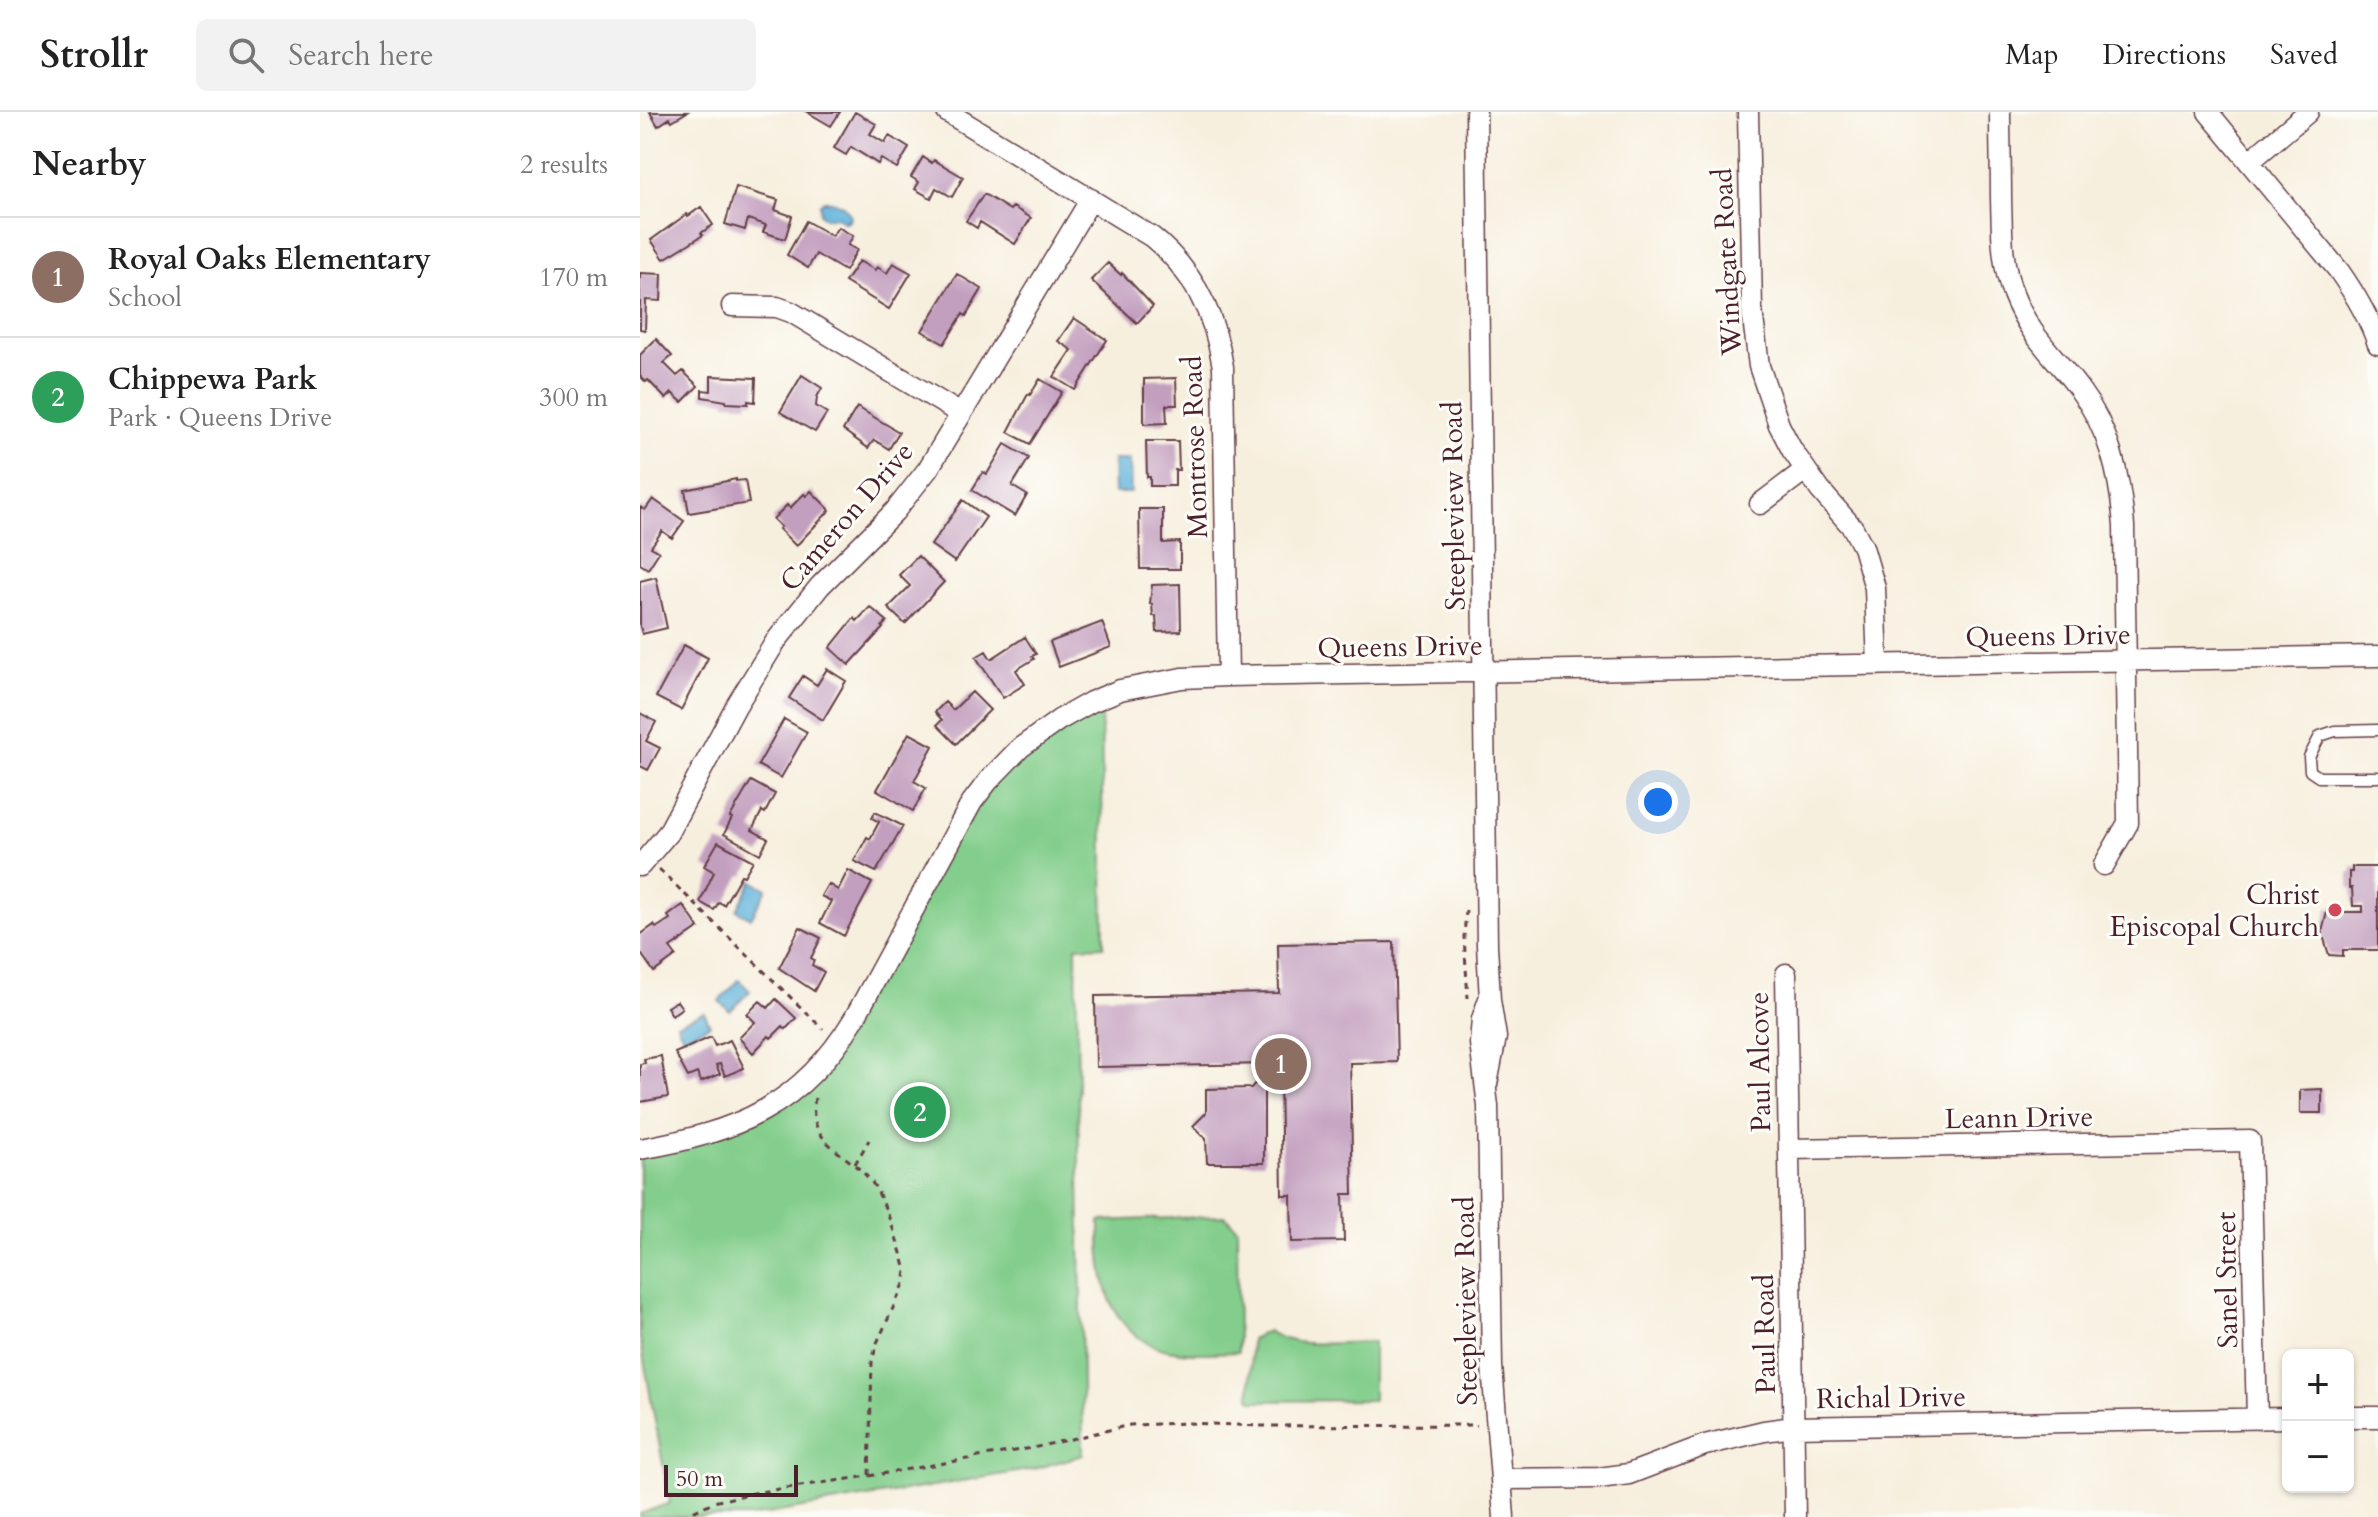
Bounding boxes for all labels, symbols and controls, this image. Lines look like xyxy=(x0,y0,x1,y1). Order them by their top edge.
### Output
search box xyxy=(196,19,756,91)
text: Strollr xyxy=(40,29,148,81)
icon: search xyxy=(224,33,268,77)
text: Search here xyxy=(288,35,434,76)
text: Map xyxy=(2005,36,2059,74)
text: Directions xyxy=(2103,36,2226,74)
text: Saved xyxy=(2270,36,2338,74)
text: Nearby xyxy=(32,141,147,187)
text: 2 results xyxy=(520,147,608,182)
street label: Windgate Road xyxy=(1703,167,1751,358)
text: Royal Oaks Elementary xyxy=(108,239,431,280)
text: 1 xyxy=(51,260,65,295)
text: 170 m xyxy=(539,260,608,295)
text: School xyxy=(108,280,182,315)
street label: Montrose Road xyxy=(1173,355,1217,539)
text: Chippewa Park xyxy=(108,359,317,400)
text: 2 xyxy=(51,380,65,415)
text: 300 m xyxy=(539,380,608,415)
text: Park · Queens Drive xyxy=(108,400,332,435)
street label: Steepleview Road xyxy=(1433,401,1475,611)
street label: Cameron Drive xyxy=(771,434,922,599)
street label: Queens Drive xyxy=(1965,616,2131,656)
street label: Queens Drive xyxy=(1317,627,1483,667)
your location xyxy=(1638,782,1678,822)
place label: Christ Episcopal Church xyxy=(2110,876,2319,946)
marker: Christ Episcopal Church xyxy=(2326,901,2344,919)
street label: Paul Alcove xyxy=(1740,991,1780,1133)
pin: 1 xyxy=(1255,1034,1307,1094)
pin: 2 xyxy=(894,1082,946,1142)
street label: Leann Drive xyxy=(1944,1098,2094,1138)
street label: Steepleview Road xyxy=(1445,1196,1487,1406)
street label: Sanel Street xyxy=(2207,1211,2247,1349)
street label: Paul Road xyxy=(1745,1273,1785,1394)
map controls xyxy=(2282,1349,2354,1493)
button: + xyxy=(2282,1349,2354,1421)
street label: Richal Drive xyxy=(1816,1378,1966,1418)
button: − xyxy=(2282,1421,2354,1493)
scale bar xyxy=(664,1461,798,1497)
text: 50 m xyxy=(676,1464,723,1494)

